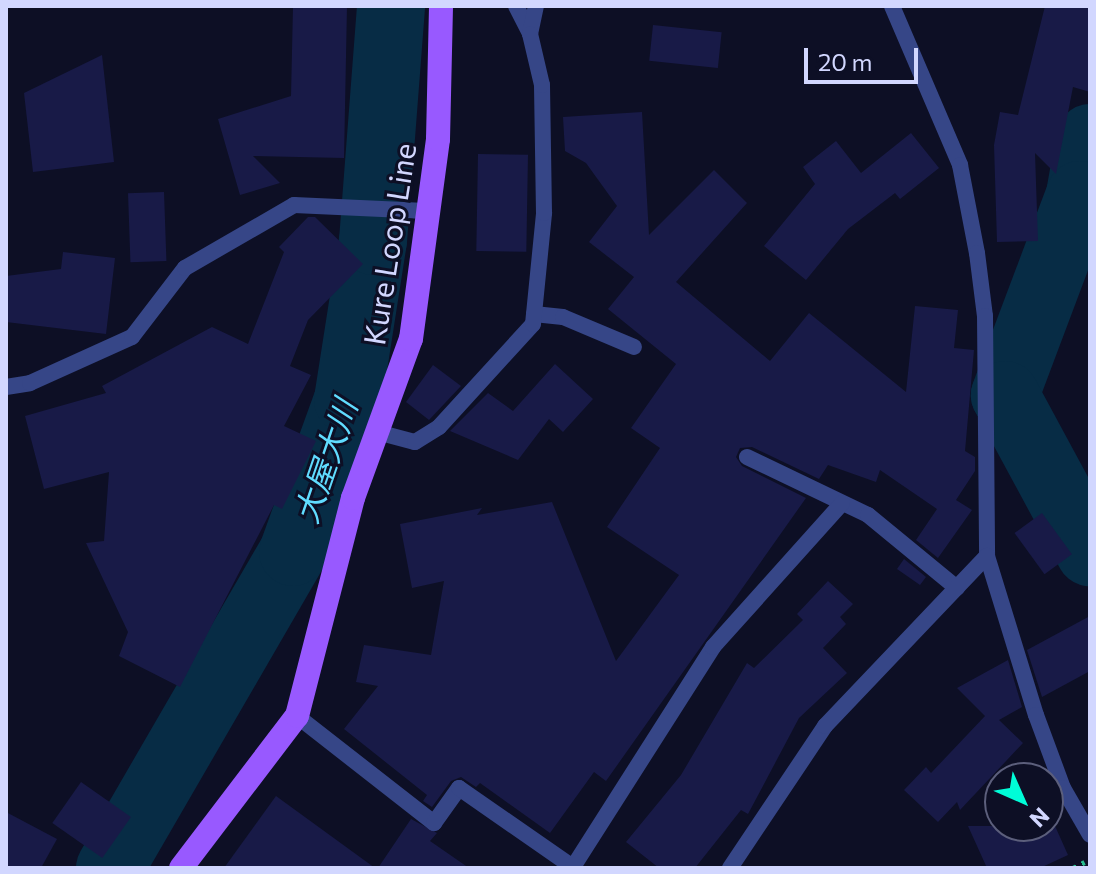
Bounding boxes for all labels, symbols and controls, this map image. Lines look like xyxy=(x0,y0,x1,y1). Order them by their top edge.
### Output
scale bar xyxy=(808,32,922,82)
text: 20 m xyxy=(818,47,872,76)
street label: Kure Loop Line xyxy=(355,140,423,348)
water label: 大屋大川 xyxy=(286,394,364,528)
north arrow xyxy=(984,762,1064,842)
text: N xyxy=(1025,803,1055,833)

